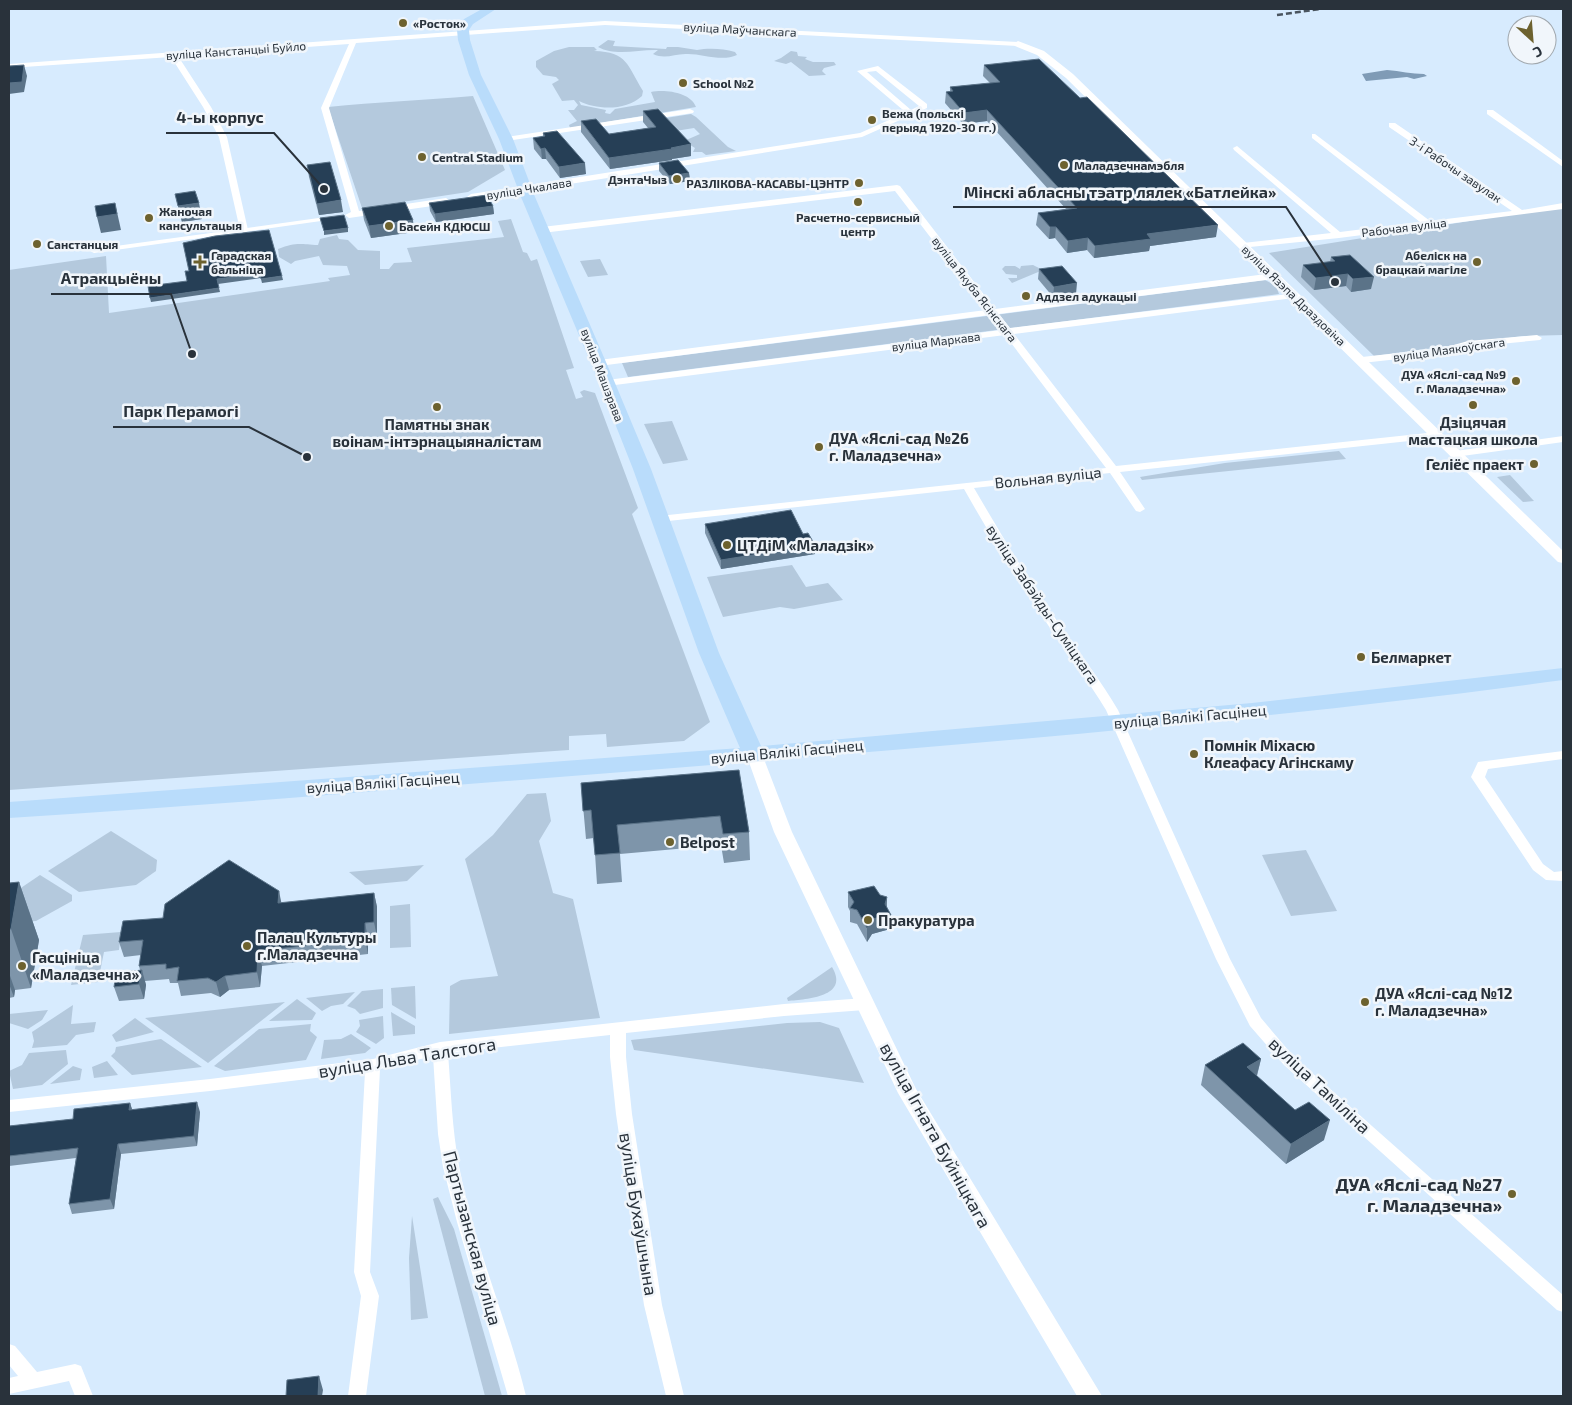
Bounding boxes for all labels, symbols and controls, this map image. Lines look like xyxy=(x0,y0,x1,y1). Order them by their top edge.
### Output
north arrow xyxy=(1507,15,1557,65)
place label: «Росток» xyxy=(413,16,466,30)
marker: «Росток» xyxy=(397,17,409,29)
street label: вуліца Маўчанскага xyxy=(683,19,797,40)
street label: вуліца Канстанцыі Буйло xyxy=(165,38,307,63)
text: С xyxy=(1530,43,1545,62)
place label: School №2 xyxy=(693,76,754,90)
marker: School №2 xyxy=(677,77,689,89)
callout: 4-ы корпус xyxy=(166,102,274,133)
place label: Вежа (польскі перыяд 1920-30 гг.) xyxy=(882,106,996,134)
text: 4-ы корпус xyxy=(176,107,264,126)
marker: Вежа (польскі перыяд 1920-30 гг.) xyxy=(866,114,878,126)
street label: 3-і Рабочы завулак xyxy=(1407,133,1505,206)
place label: Central Stadium xyxy=(432,150,523,164)
marker: Central Stadium xyxy=(416,151,428,163)
place label: Маладзечнамэбля xyxy=(1074,158,1184,172)
marker: Маладзечнамэбля xyxy=(1058,159,1070,171)
place label: ДэнтаЧыз xyxy=(608,172,667,186)
marker: ДэнтаЧыз xyxy=(671,173,683,185)
street label: вуліца Чкалава xyxy=(485,174,573,203)
place label: РАЗЛІКОВА-КАСАВЫ-ЦЭНТР xyxy=(686,176,850,190)
callout: Мінскі абласны тэатр лялек «Батлейка» xyxy=(953,176,1286,207)
marker: РАЗЛІКОВА-КАСАВЫ-ЦЭНТР xyxy=(853,177,865,189)
text: Мінскі абласны тэатр лялек «Батлейка» xyxy=(964,182,1276,201)
marker: Расчетно-сервисный центр xyxy=(852,196,864,208)
place label: Жаночая кансультацыя xyxy=(159,204,242,232)
place label: Расчетно-сервисный центр xyxy=(796,210,920,238)
marker: Жаночая кансультацыя xyxy=(143,212,155,224)
street label: Рабочая вуліца xyxy=(1361,215,1448,240)
place label: Басейн КДЮСШ xyxy=(399,219,490,233)
marker: Басейн КДЮСШ xyxy=(383,220,395,232)
street label: вуліца Якуба Ясінскага xyxy=(929,234,1020,345)
place label: Санстанцыя xyxy=(47,237,119,251)
marker: Санстанцыя xyxy=(31,238,43,250)
street label: вуліца Язэпа Драздовіча xyxy=(1239,242,1349,349)
place label: Гарадская бальніца xyxy=(211,248,271,276)
place label: Абеліск на брацкай магіле xyxy=(1375,248,1467,276)
marker: Гарадская бальніца xyxy=(193,255,207,269)
marker: Абеліск на брацкай магіле xyxy=(1471,256,1483,268)
callout: Атракцыёны xyxy=(51,263,171,294)
text: Атракцыёны xyxy=(61,268,161,287)
place label: Аддзел адукацыі xyxy=(1036,289,1137,303)
marker: Аддзел адукацыі xyxy=(1020,290,1032,302)
street label: вуліца Машэрава xyxy=(578,326,627,424)
street label: вуліца Маркава xyxy=(891,329,981,354)
street label: вуліца Маякоўскага xyxy=(1392,334,1506,365)
place label: ДУА «Яслі-сад №9 г. Маладзечна» xyxy=(1401,367,1506,395)
marker: ДУА «Яслі-сад №9 г. Маладзечна» xyxy=(1510,375,1522,387)
callout: Парк Перамогі xyxy=(113,396,249,427)
marker: Дзіцячая мастацкая школа xyxy=(1467,399,1479,411)
text: Парк Перамогі xyxy=(123,401,239,420)
marker: Памятны знак воінам-інтэрнацыяналістам xyxy=(431,401,443,413)
place label: Дзіцячая мастацкая школа xyxy=(1408,413,1538,448)
place label: Памятны знак воінам-інтэрнацыяналістам xyxy=(332,415,542,450)
place label: ДУА «Яслі-сад №26 г. Маладзечна» xyxy=(829,429,969,464)
marker: ДУА «Яслі-сад №26 г. Маладзечна» xyxy=(813,441,825,453)
place label: Геліёс праект xyxy=(1426,455,1524,473)
marker: Геліёс праект xyxy=(1528,458,1540,470)
street label: Вольная вуліца xyxy=(994,462,1103,493)
street label: вуліца Забэйды-Суміцкага xyxy=(982,521,1103,688)
place label: ЦТДіМ «Маладзік» xyxy=(737,536,874,554)
marker: ЦТДіМ «Маладзік» xyxy=(721,539,733,551)
place label: Белмаркет xyxy=(1371,648,1452,666)
marker: Белмаркет xyxy=(1355,651,1367,663)
street label: вуліца Вялікі Гасцінец xyxy=(1113,700,1267,733)
street label: вуліца Вялікі Гасцінец xyxy=(710,735,864,768)
place label: Помнік Міхасю Клеафасу Агінскаму xyxy=(1204,736,1354,771)
marker: Помнік Міхасю Клеафасу Агінскаму xyxy=(1188,748,1200,760)
street label: вуліца Вялікі Гасцінец xyxy=(306,768,460,797)
place label: Belpost xyxy=(680,833,735,851)
marker: Belpost xyxy=(664,836,676,848)
place label: Пракуратура xyxy=(878,911,975,929)
marker: Пракуратура xyxy=(862,914,874,926)
place label: Палац Культуры г.Маладзечна xyxy=(257,928,377,963)
marker: Палац Культуры г.Маладзечна xyxy=(241,940,253,952)
place label: Гасцініца «Маладзечна» xyxy=(32,948,140,983)
marker: Гасцініца «Маладзечна» xyxy=(16,960,28,972)
place label: ДУА «Яслі-сад №12 г. Маладзечна» xyxy=(1375,984,1513,1019)
marker: ДУА «Яслі-сад №12 г. Маладзечна» xyxy=(1359,996,1371,1008)
street label: вуліца Льва Талстога xyxy=(317,1032,497,1082)
street label: вуліца Таміліна xyxy=(1264,1032,1376,1138)
street label: вуліца Ігната Буйніцкага xyxy=(876,1038,996,1232)
street label: вуліца Бухаўшчына xyxy=(615,1131,663,1297)
street label: Партызанская вуліца xyxy=(439,1148,507,1328)
place label: ДУА «Яслі-сад №27 г. Маладзечна» xyxy=(1335,1173,1502,1216)
marker: ДУА «Яслі-сад №27 г. Маладзечна» xyxy=(1506,1188,1518,1200)

